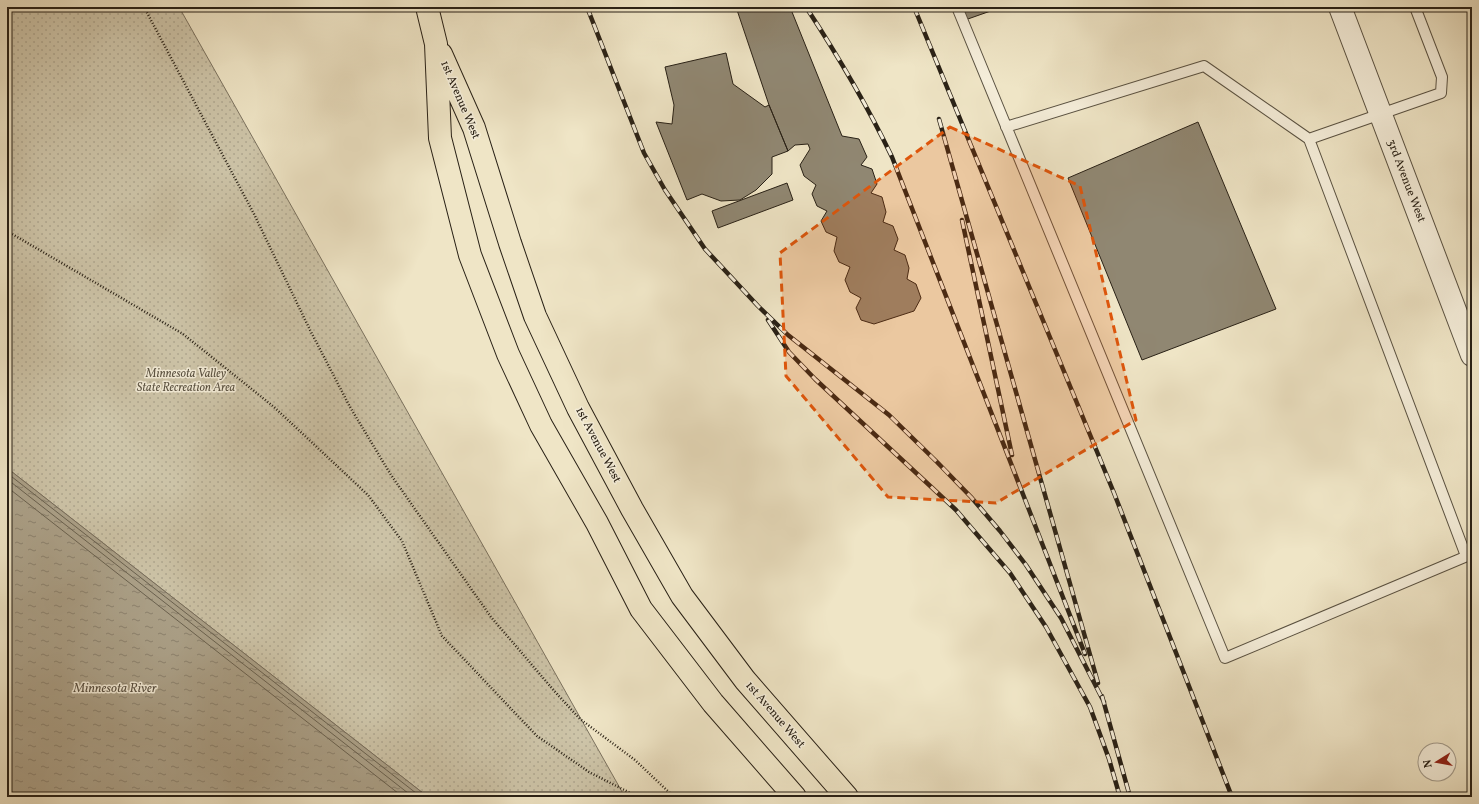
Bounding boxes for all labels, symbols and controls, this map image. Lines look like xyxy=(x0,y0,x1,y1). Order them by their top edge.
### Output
street label: 1st Avenue West xyxy=(436,58,484,142)
street label: 3rd Avenue West xyxy=(1383,137,1429,225)
park label: Minnesota Valley State Recreation Area xyxy=(137,366,236,396)
street label: 1st Avenue West xyxy=(571,404,625,486)
street label: 1st Avenue West xyxy=(741,678,809,752)
water label: Minnesota River xyxy=(72,680,157,698)
north arrow xyxy=(1417,742,1457,782)
text: N xyxy=(1421,758,1437,769)

